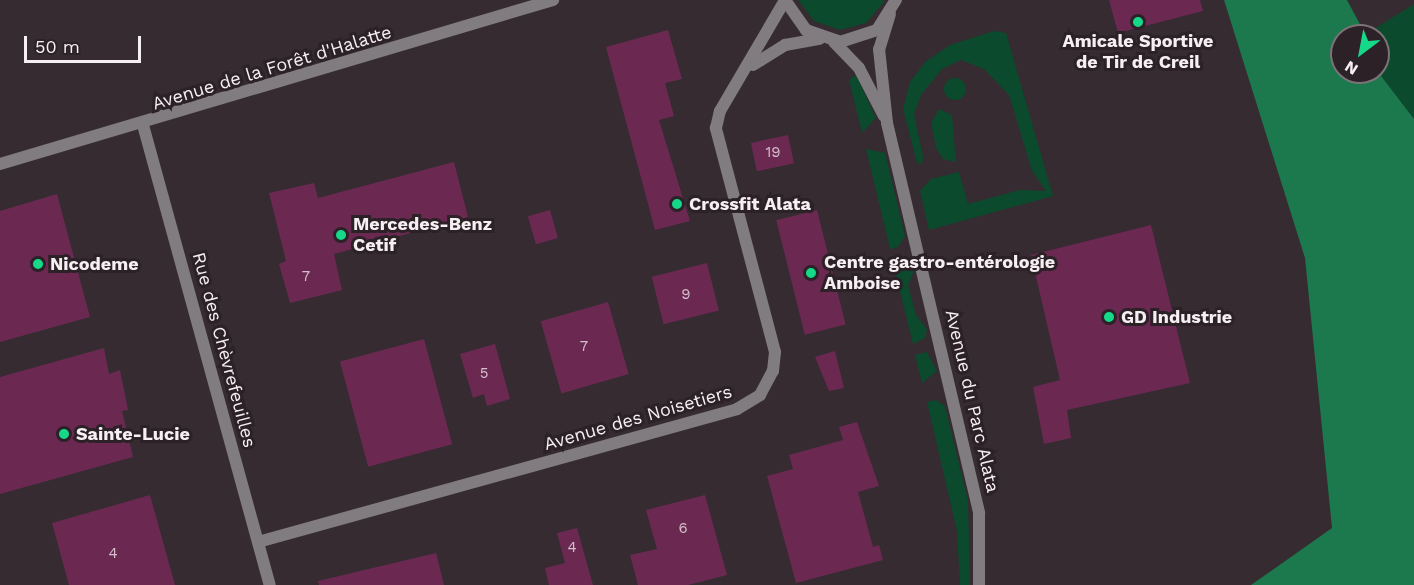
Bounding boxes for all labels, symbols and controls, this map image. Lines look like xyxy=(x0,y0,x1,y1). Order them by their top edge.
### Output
marker: Amicale Sportive de Tir de Creil xyxy=(1131,15,1145,29)
street label: Avenue de la Forêt d'Halatte xyxy=(150,21,394,115)
scale bar xyxy=(27,24,144,62)
north arrow xyxy=(1330,24,1390,84)
place label: Amicale Sportive de Tir de Creil xyxy=(1062,31,1214,74)
text: 50 m xyxy=(35,36,80,57)
text: N xyxy=(1341,57,1361,79)
house number: 19 xyxy=(765,144,781,162)
place label: Crossfit Alata xyxy=(689,193,811,215)
marker: Crossfit Alata xyxy=(670,197,684,211)
place label: Mercedes-Benz Cetif xyxy=(353,214,492,256)
marker: Mercedes-Benz Cetif xyxy=(334,228,348,242)
street label: Rue des Chèvrefeuilles xyxy=(188,250,260,450)
place label: Centre gastro-entérologie Amboise xyxy=(824,252,1055,294)
place label: Nicodeme xyxy=(50,253,139,275)
marker: Nicodeme xyxy=(31,257,45,271)
marker: Centre gastro-entérologie Amboise xyxy=(802,264,820,282)
house number: 7 xyxy=(302,268,310,286)
house number: 9 xyxy=(681,286,691,304)
place label: GD Industrie xyxy=(1121,306,1232,328)
street label: Avenue du Parc Alata xyxy=(940,307,1004,495)
marker: GD Industrie xyxy=(1102,310,1116,324)
house number: 7 xyxy=(580,338,588,356)
house number: 5 xyxy=(480,365,488,383)
street label: Avenue des Noisetiers xyxy=(542,381,734,455)
place label: Sainte-Lucie xyxy=(76,423,190,445)
marker: Sainte-Lucie xyxy=(57,427,71,441)
house number: 6 xyxy=(678,520,688,538)
house number: 4 xyxy=(567,539,577,557)
house number: 4 xyxy=(108,545,118,563)

